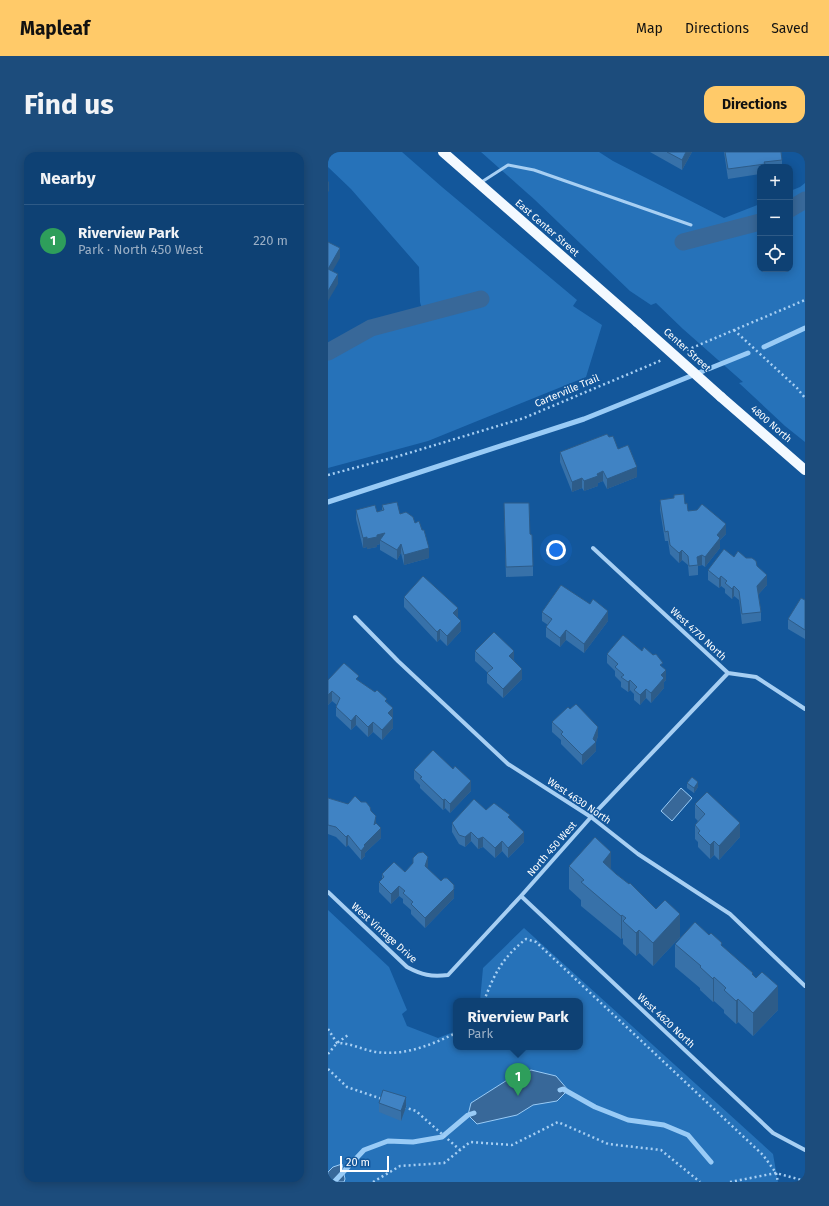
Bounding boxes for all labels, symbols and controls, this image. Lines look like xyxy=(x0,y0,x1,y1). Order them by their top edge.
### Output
text: Mapleaf xyxy=(20,17,90,40)
text: Map xyxy=(636,20,663,37)
text: Directions xyxy=(685,20,749,37)
text: Saved xyxy=(771,20,809,37)
button: Directions xyxy=(704,86,805,123)
text: Find us xyxy=(24,88,114,121)
map controls xyxy=(757,164,793,272)
button: + xyxy=(757,164,793,200)
text: Nearby xyxy=(40,168,95,189)
street label: East Center Street xyxy=(513,197,582,259)
button: − xyxy=(757,200,793,236)
text: Riverview Park xyxy=(78,224,179,242)
text: 1 xyxy=(50,233,56,248)
text: 220 m xyxy=(253,233,288,248)
button: locate xyxy=(757,236,793,272)
text: Park · North 450 West xyxy=(78,242,203,257)
street label: Center Street xyxy=(661,326,713,375)
street label: Carterville Trail xyxy=(533,372,601,410)
street label: 4800 North xyxy=(748,403,794,445)
your location xyxy=(546,540,566,560)
street label: West 4770 North xyxy=(667,605,729,663)
street label: West 4630 North xyxy=(545,775,613,827)
street label: North 450 West xyxy=(525,819,579,879)
street label: West Vintage Drive xyxy=(349,900,419,966)
street label: West 4620 North xyxy=(635,991,697,1051)
popup xyxy=(453,998,583,1050)
text: Riverview Park xyxy=(467,1008,569,1026)
text: Park xyxy=(467,1026,493,1041)
pin: 1 xyxy=(505,1063,531,1096)
scale bar xyxy=(340,1154,389,1173)
text: 20 m xyxy=(346,1156,370,1169)

